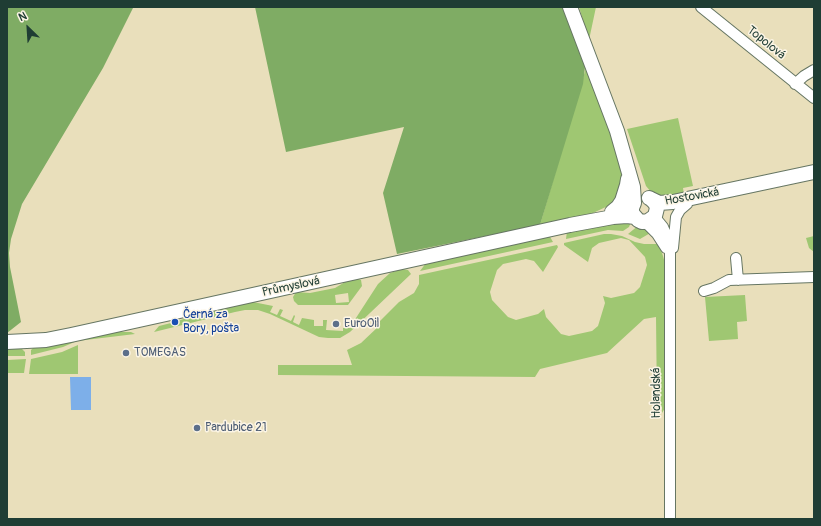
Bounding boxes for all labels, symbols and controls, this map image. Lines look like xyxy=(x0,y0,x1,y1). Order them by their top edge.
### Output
north arrow xyxy=(8,8,48,48)
text: N xyxy=(17,9,29,24)
street label: Topolová xyxy=(744,23,788,63)
street label: Hostovická xyxy=(664,185,720,209)
street label: Průmyslová xyxy=(261,274,321,300)
place label: Černá za Bory, pošta xyxy=(183,308,239,336)
marker: Černá za Bory, pošta xyxy=(170,317,180,327)
place label: EuroOil xyxy=(344,317,379,331)
marker: EuroOil xyxy=(331,319,341,329)
place label: TOMEGAS xyxy=(134,346,186,360)
marker: TOMEGAS xyxy=(121,348,131,358)
street label: Holandská xyxy=(650,368,664,418)
place label: Pardubice 21 xyxy=(205,421,267,435)
marker: Pardubice 21 xyxy=(192,423,202,433)

